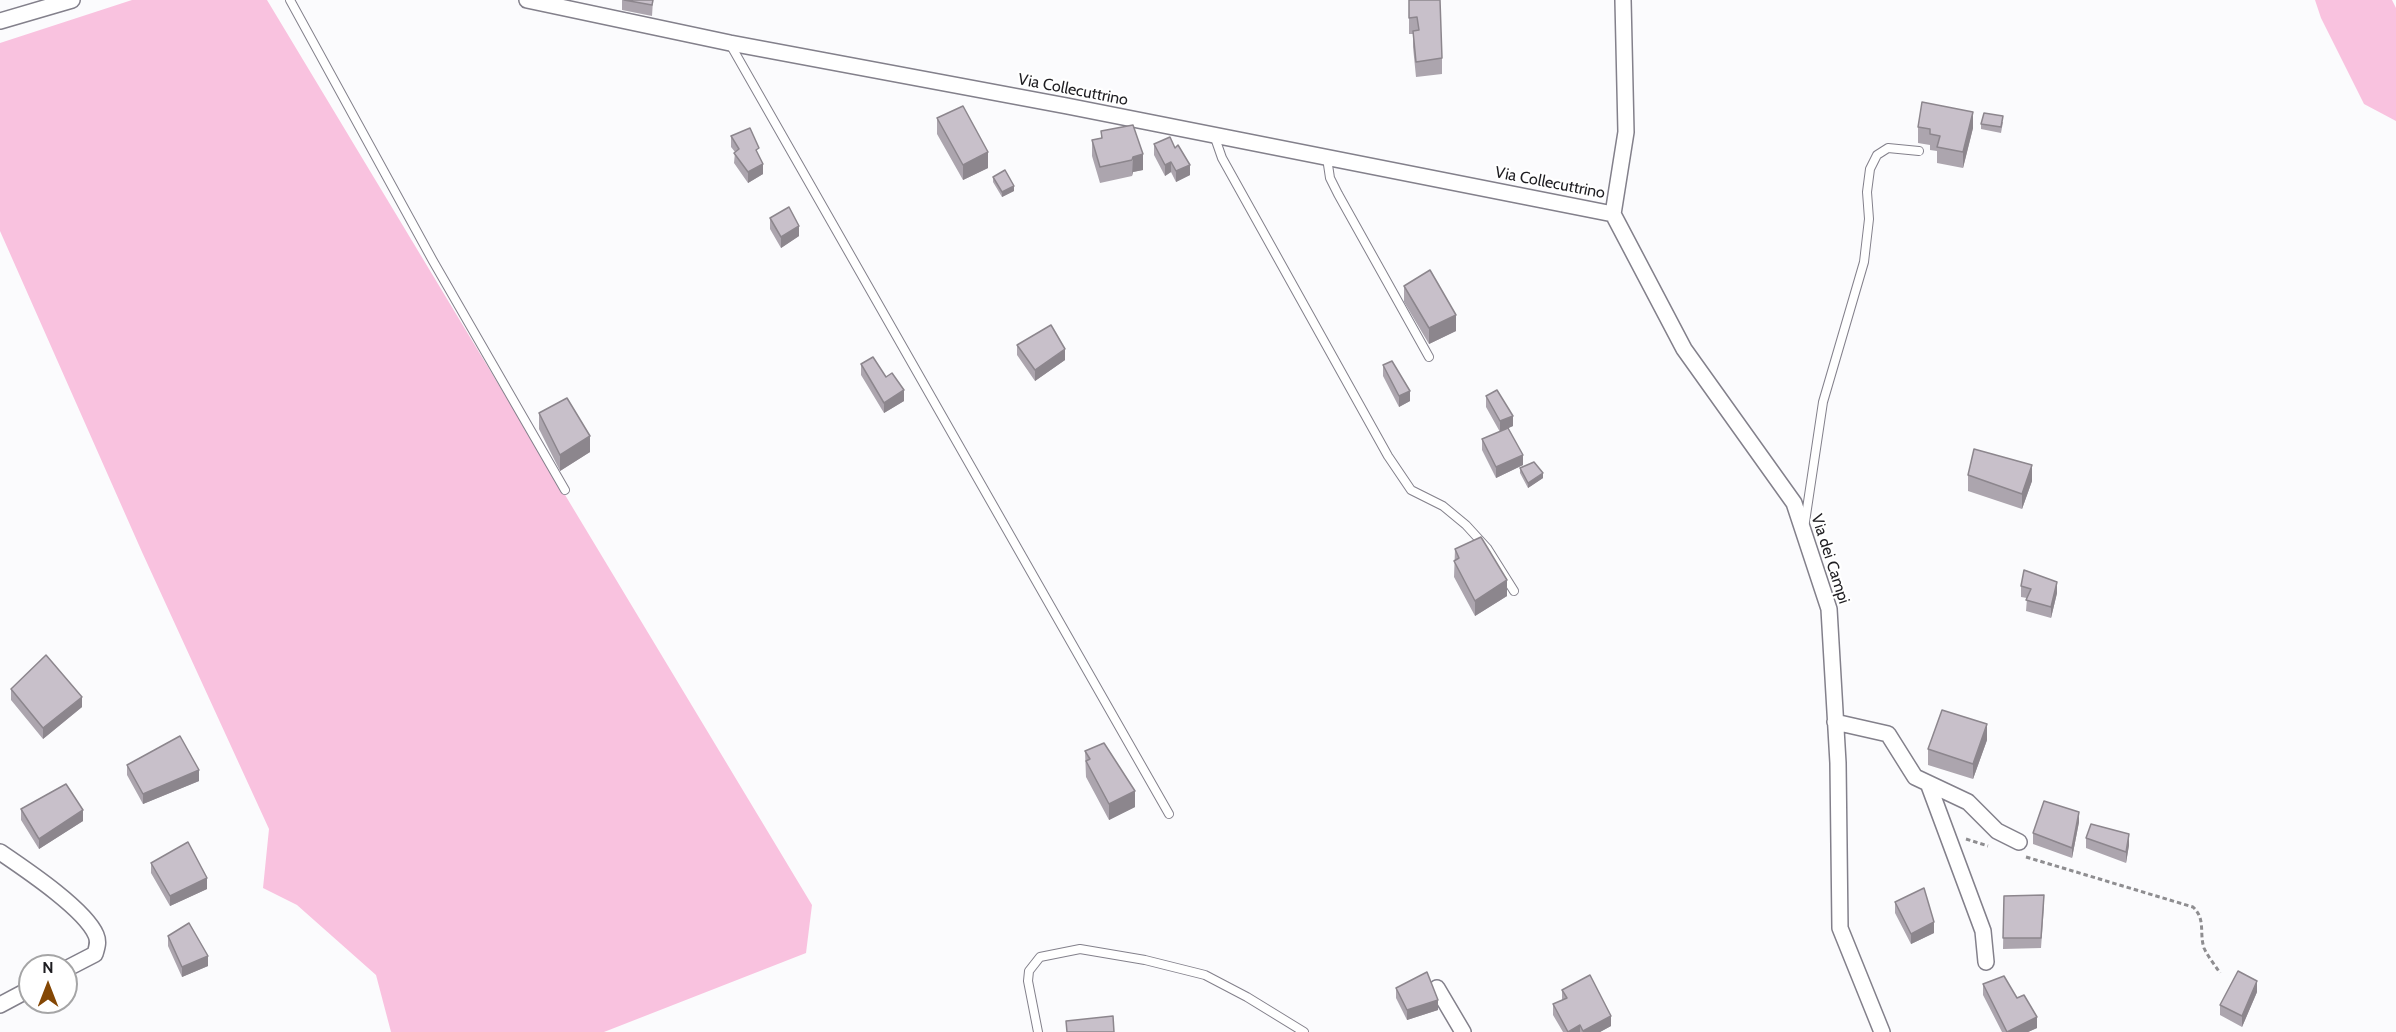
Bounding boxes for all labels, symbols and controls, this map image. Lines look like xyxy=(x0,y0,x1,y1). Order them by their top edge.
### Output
street label: Via Collecuttrino xyxy=(1016,70,1130,110)
street label: Via Collecuttrino xyxy=(1493,163,1607,203)
street label: Via dei Campi xyxy=(1806,512,1854,606)
north arrow xyxy=(18,954,78,1014)
text: N xyxy=(42,958,54,977)

